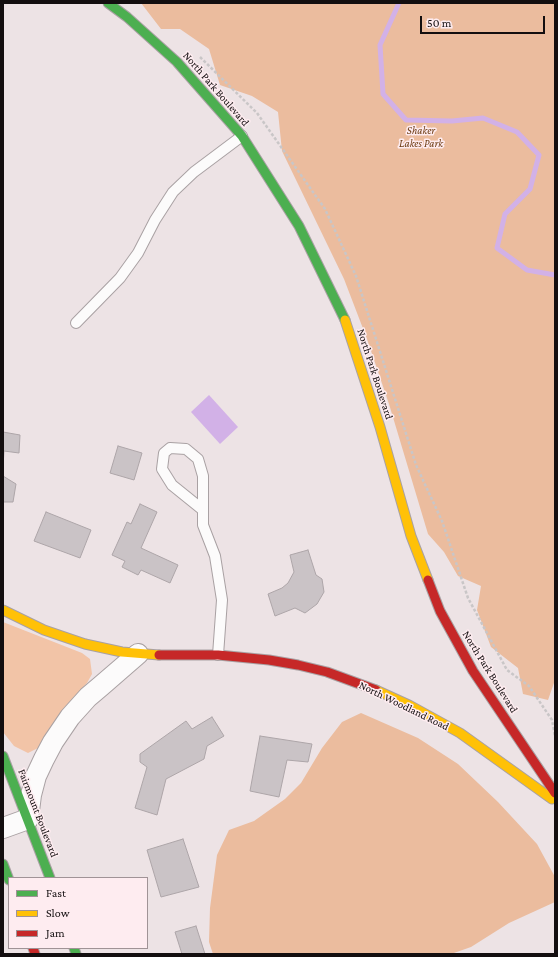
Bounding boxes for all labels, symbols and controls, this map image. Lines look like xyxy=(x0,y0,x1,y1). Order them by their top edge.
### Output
scale bar xyxy=(422,8,547,34)
text: 50 m xyxy=(427,16,451,30)
street label: North Park Boulevard xyxy=(180,49,252,129)
park label: Shaker Lakes Park xyxy=(399,124,443,150)
street label: North Park Boulevard xyxy=(354,327,396,421)
street label: North Park Boulevard xyxy=(459,629,521,715)
street label: North Woodland Road xyxy=(357,678,451,734)
street label: Fairmount Boulevard xyxy=(15,767,61,859)
legend xyxy=(8,877,148,949)
text: Fast xyxy=(46,886,66,900)
text: Slow xyxy=(46,906,70,920)
text: Jam xyxy=(46,926,65,940)

